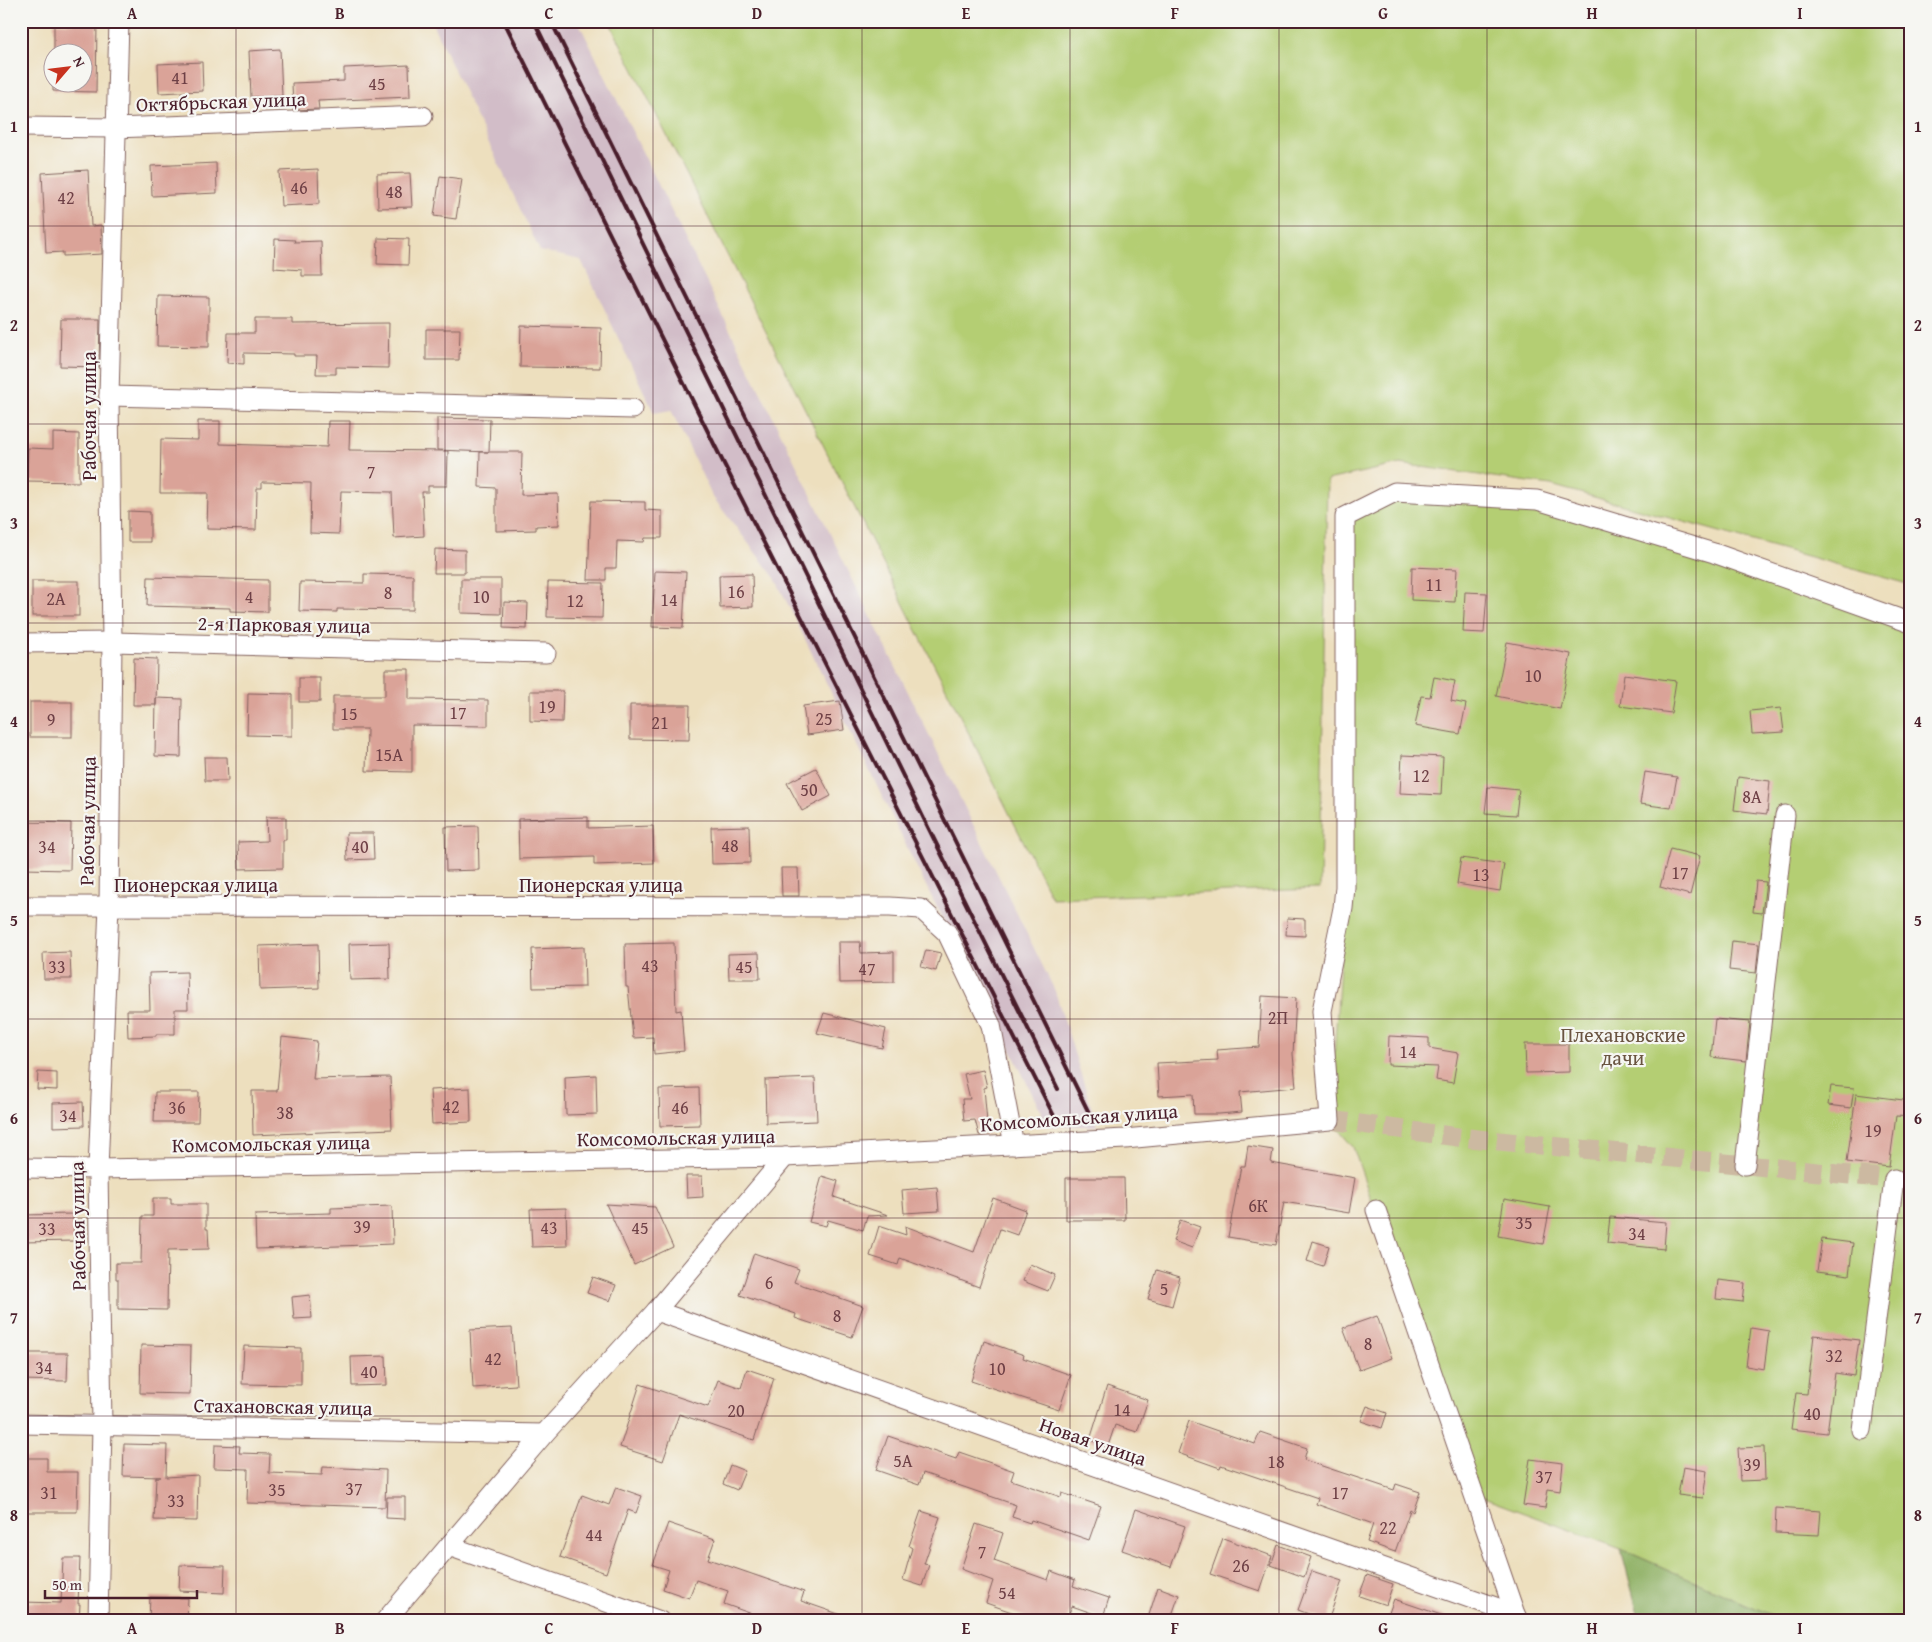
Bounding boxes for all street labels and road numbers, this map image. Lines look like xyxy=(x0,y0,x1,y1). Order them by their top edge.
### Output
street label: Октябрьская улица xyxy=(135,84,307,118)
street label: Рабочая улица xyxy=(74,351,103,481)
street label: 2-я Парковая улица xyxy=(197,608,371,640)
street label: Рабочая улица xyxy=(71,756,103,886)
street label: Пионерская улица xyxy=(114,870,279,899)
street label: Пионерская улица xyxy=(519,870,684,899)
street label: Комсомольская улица xyxy=(979,1096,1179,1138)
street label: Комсомольская улица xyxy=(577,1121,776,1153)
street label: Комсомольская улица xyxy=(172,1127,371,1159)
street label: Рабочая улица xyxy=(61,1161,93,1291)
street label: Стахановская улица xyxy=(193,1390,373,1422)
street label: Новая улица xyxy=(1036,1409,1151,1473)

